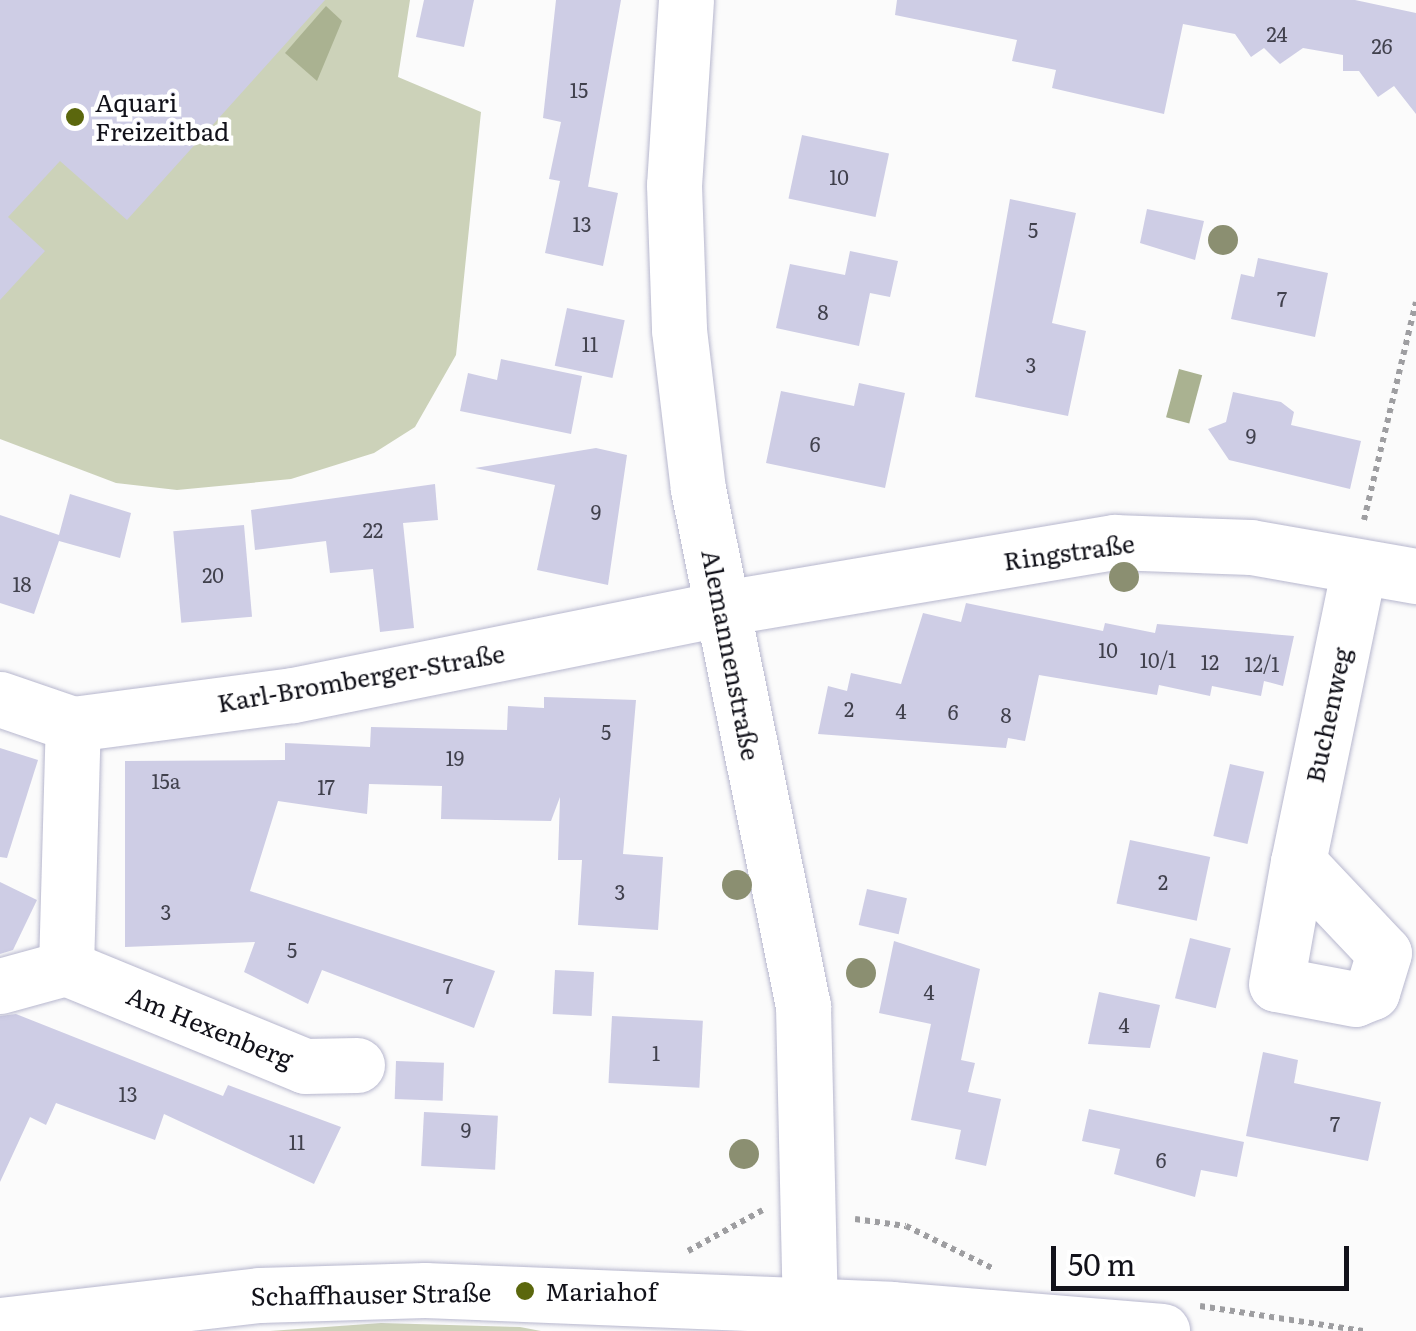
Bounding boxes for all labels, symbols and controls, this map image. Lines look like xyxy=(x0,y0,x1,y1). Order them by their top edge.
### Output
house number: 24 xyxy=(1266,21,1288,45)
house number: 26 xyxy=(1372,33,1392,57)
house number: 15 xyxy=(570,77,588,101)
place label: Aquari Freizeitbad xyxy=(95,88,229,147)
marker: Aquari Freizeitbad xyxy=(64,106,86,128)
house number: 10 xyxy=(829,164,849,188)
house number: 13 xyxy=(573,211,591,235)
house number: 5 xyxy=(1028,217,1038,241)
house number: 7 xyxy=(1277,286,1287,310)
house number: 8 xyxy=(817,299,829,323)
house number: 11 xyxy=(582,331,598,355)
house number: 3 xyxy=(1026,352,1036,376)
house number: 9 xyxy=(1246,423,1256,447)
house number: 6 xyxy=(810,431,820,455)
house number: 9 xyxy=(591,499,601,523)
house number: 22 xyxy=(363,517,383,541)
street label: Ringstraße xyxy=(1001,528,1137,576)
street label: Alemannenstraße xyxy=(696,547,766,763)
house number: 20 xyxy=(202,562,224,586)
house number: 18 xyxy=(12,571,32,595)
house number: 10 xyxy=(1098,637,1118,661)
street label: Karl-Bromberger-Straße xyxy=(215,638,507,718)
street label: Buchenweg xyxy=(1299,645,1357,785)
house number: 10/1 xyxy=(1140,647,1176,671)
house number: 12 xyxy=(1201,649,1219,673)
house number: 12/1 xyxy=(1245,651,1279,675)
house number: 2 xyxy=(844,696,854,720)
house number: 4 xyxy=(895,698,907,722)
house number: 6 xyxy=(948,699,958,723)
house number: 8 xyxy=(1000,702,1012,726)
house number: 5 xyxy=(601,719,611,743)
house number: 19 xyxy=(446,745,464,769)
house number: 15a xyxy=(151,768,181,792)
house number: 17 xyxy=(317,774,335,798)
house number: 2 xyxy=(1158,869,1168,893)
house number: 3 xyxy=(615,879,625,903)
house number: 3 xyxy=(161,899,171,923)
house number: 5 xyxy=(287,937,297,961)
house number: 7 xyxy=(443,973,453,997)
house number: 4 xyxy=(923,979,935,1003)
street label: Am Hexenberg xyxy=(122,980,298,1074)
house number: 4 xyxy=(1118,1012,1130,1036)
house number: 1 xyxy=(652,1040,660,1064)
house number: 13 xyxy=(119,1081,137,1105)
house number: 7 xyxy=(1330,1111,1340,1135)
house number: 9 xyxy=(461,1117,471,1141)
house number: 11 xyxy=(289,1129,305,1153)
house number: 6 xyxy=(1156,1147,1166,1171)
scale bar xyxy=(1056,1226,1354,1288)
text: 50 m xyxy=(1068,1241,1136,1285)
place label: Mariahof xyxy=(545,1276,657,1306)
street label: Schaffhauser Straße xyxy=(250,1277,492,1311)
marker: Mariahof xyxy=(514,1280,536,1302)

